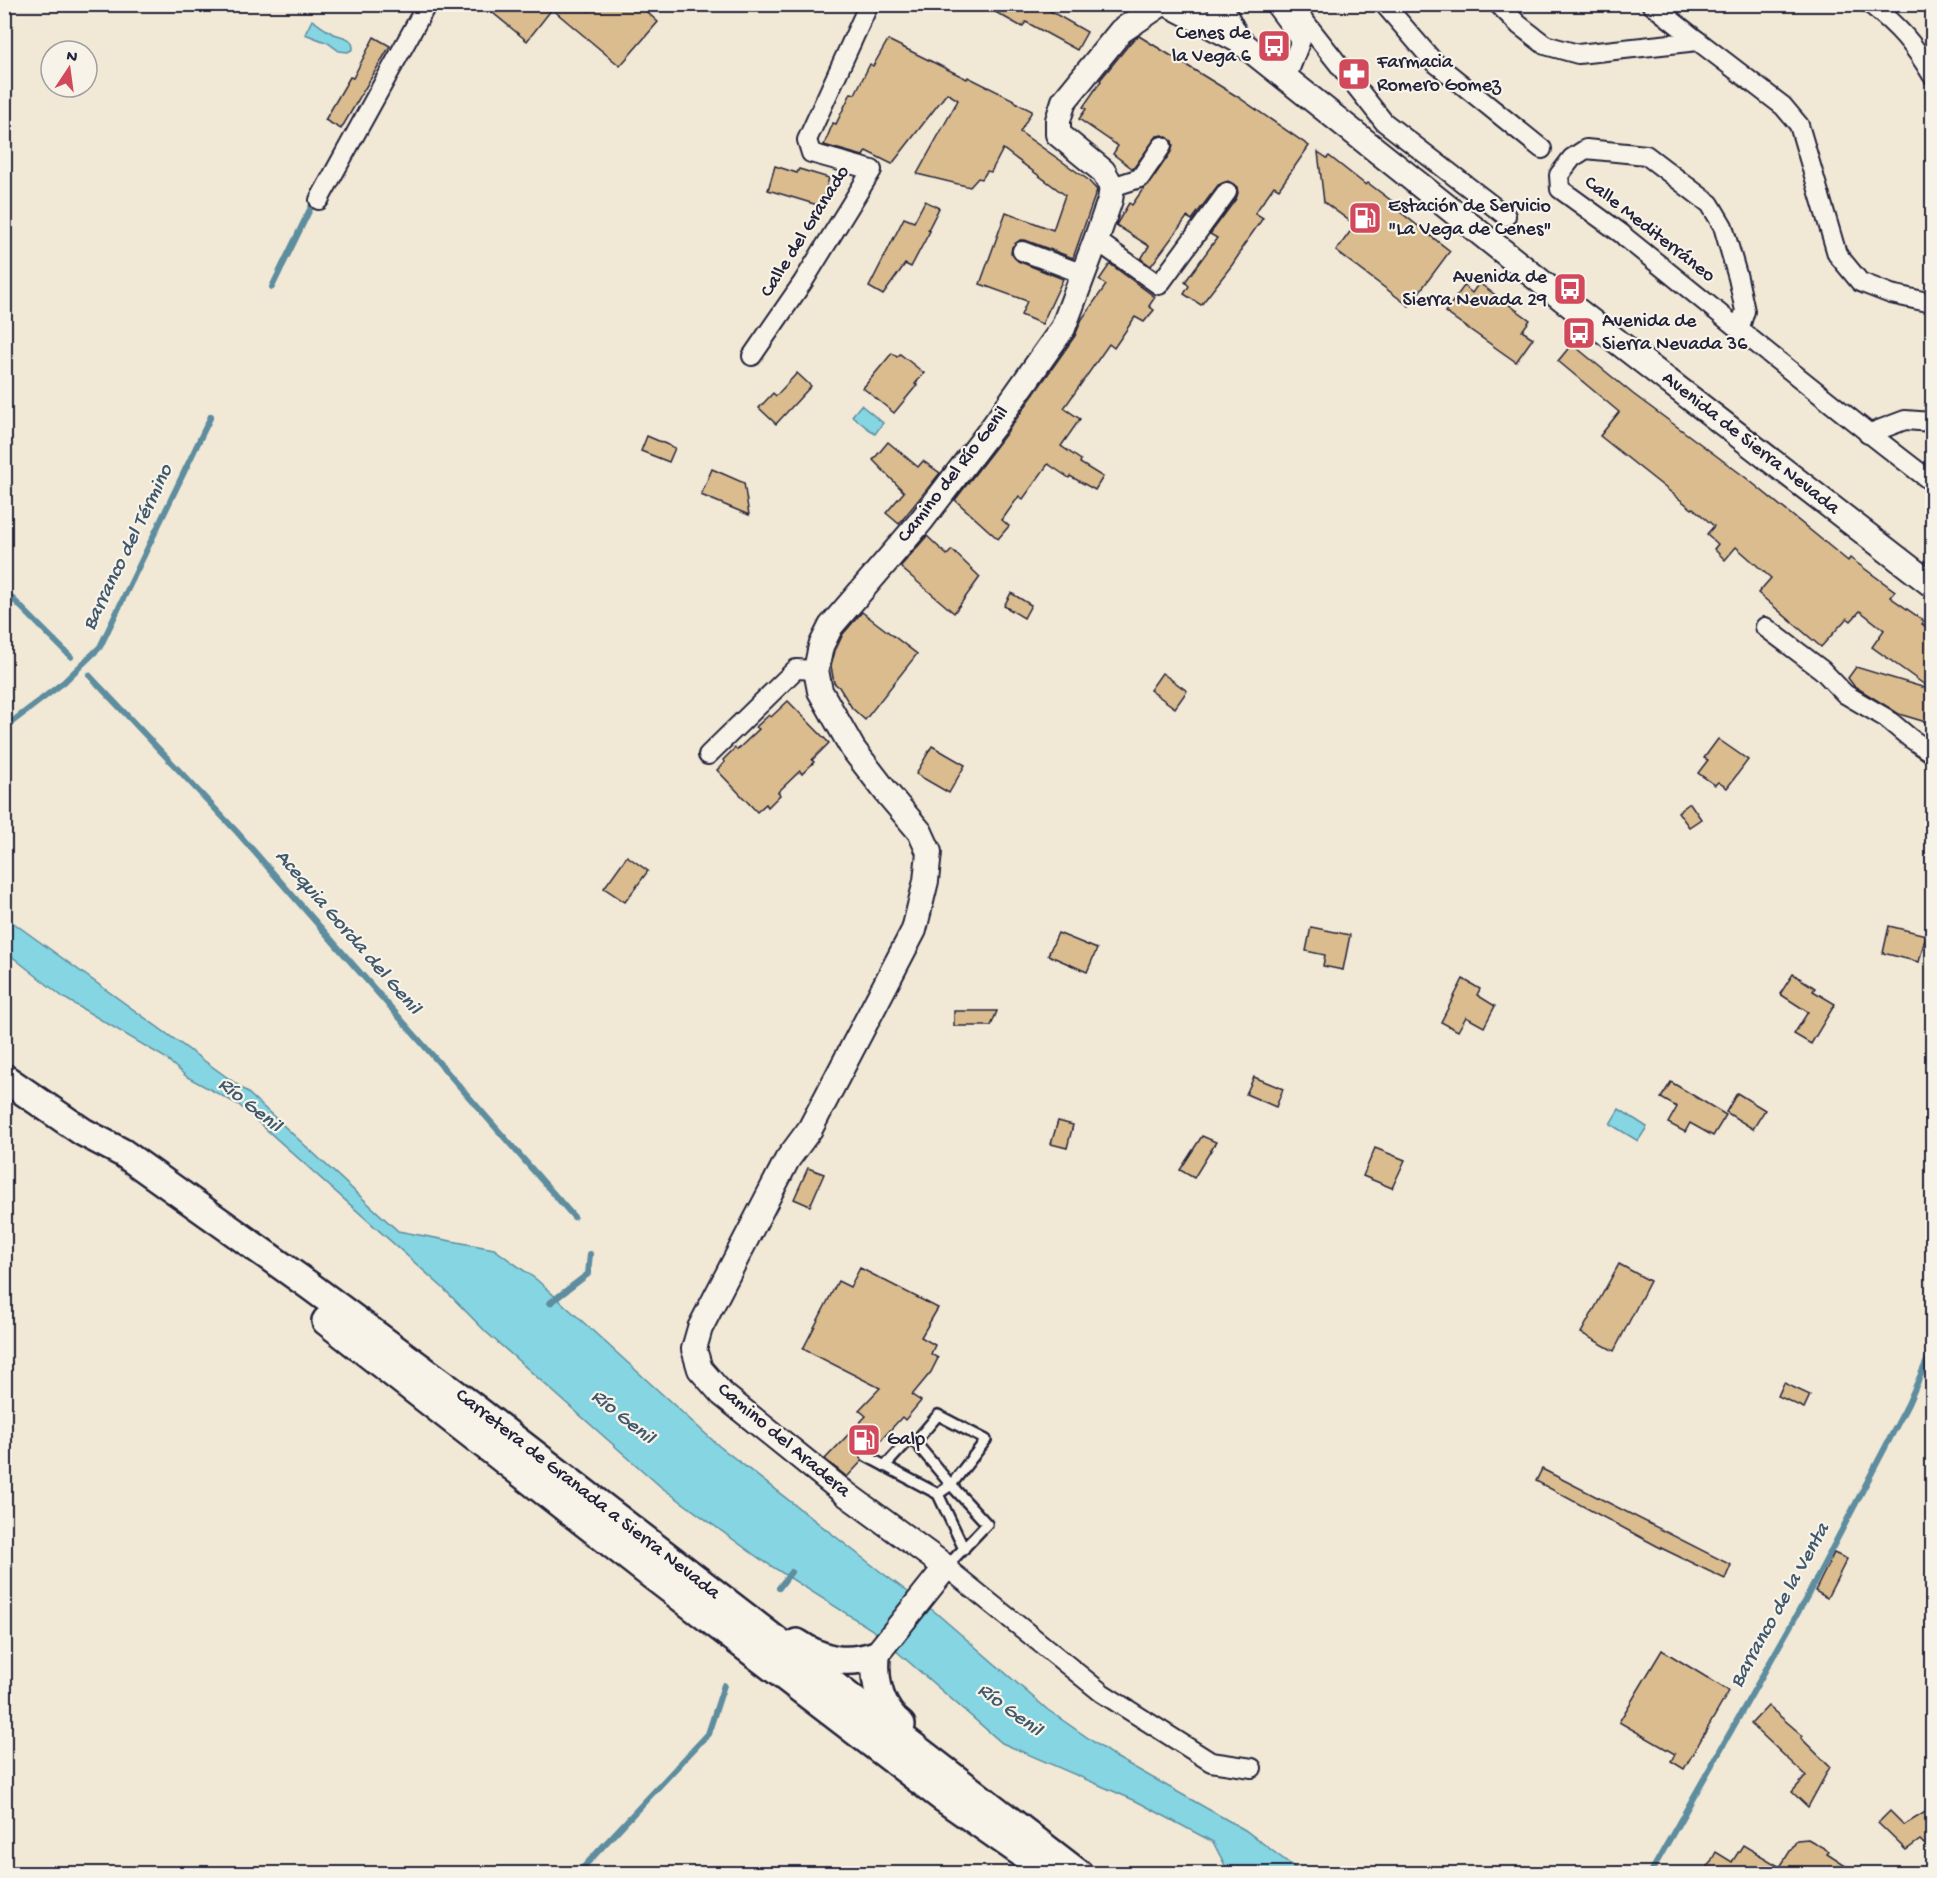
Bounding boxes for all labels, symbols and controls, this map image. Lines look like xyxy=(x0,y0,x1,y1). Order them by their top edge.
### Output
place label: Cenes de la Vega 6 xyxy=(1172,23,1252,69)
bus stop icon: Cenes de la Vega 6 xyxy=(1256,28,1292,64)
north arrow xyxy=(39,39,99,99)
text: N xyxy=(64,47,79,68)
place label: Farmacia Romero Gomez xyxy=(1376,52,1502,98)
pharmacy icon: Farmacia Romero Gomez xyxy=(1336,56,1372,92)
street label: Calle del Granado xyxy=(756,162,856,302)
street label: Calle Mediterráneo xyxy=(1579,172,1719,288)
place label: Estación de Servicio "La Vega de Cenes" xyxy=(1388,196,1552,242)
fuel station icon: Estación de Servicio "La Vega de Cenes" xyxy=(1347,200,1383,236)
place label: Avenida de Sierra Nevada 29 xyxy=(1402,267,1548,313)
bus stop icon: Avenida de Sierra Nevada 29 xyxy=(1552,271,1588,307)
place label: Avenida de Sierra Nevada 36 xyxy=(1602,311,1748,357)
bus stop icon: Avenida de Sierra Nevada 36 xyxy=(1561,315,1597,351)
street label: Avenida de Sierra Nevada xyxy=(1657,367,1844,521)
street label: Camino del Río Genil xyxy=(893,402,1015,548)
water label: Barranco del Término xyxy=(78,460,180,635)
water label: Acequia Gorda del Genil xyxy=(269,845,426,1022)
water label: Río Genil xyxy=(212,1073,287,1140)
street label: Camino del Aradera xyxy=(712,1379,855,1504)
street label: Carretera de Granada a Sierra Nevada xyxy=(450,1385,725,1606)
water label: Río Genil xyxy=(585,1385,660,1452)
fuel station icon: Galp xyxy=(846,1422,882,1458)
place label: Galp xyxy=(887,1429,925,1452)
water label: Barranco de la Venta xyxy=(1725,1518,1837,1693)
water label: Río Genil xyxy=(972,1679,1047,1744)

